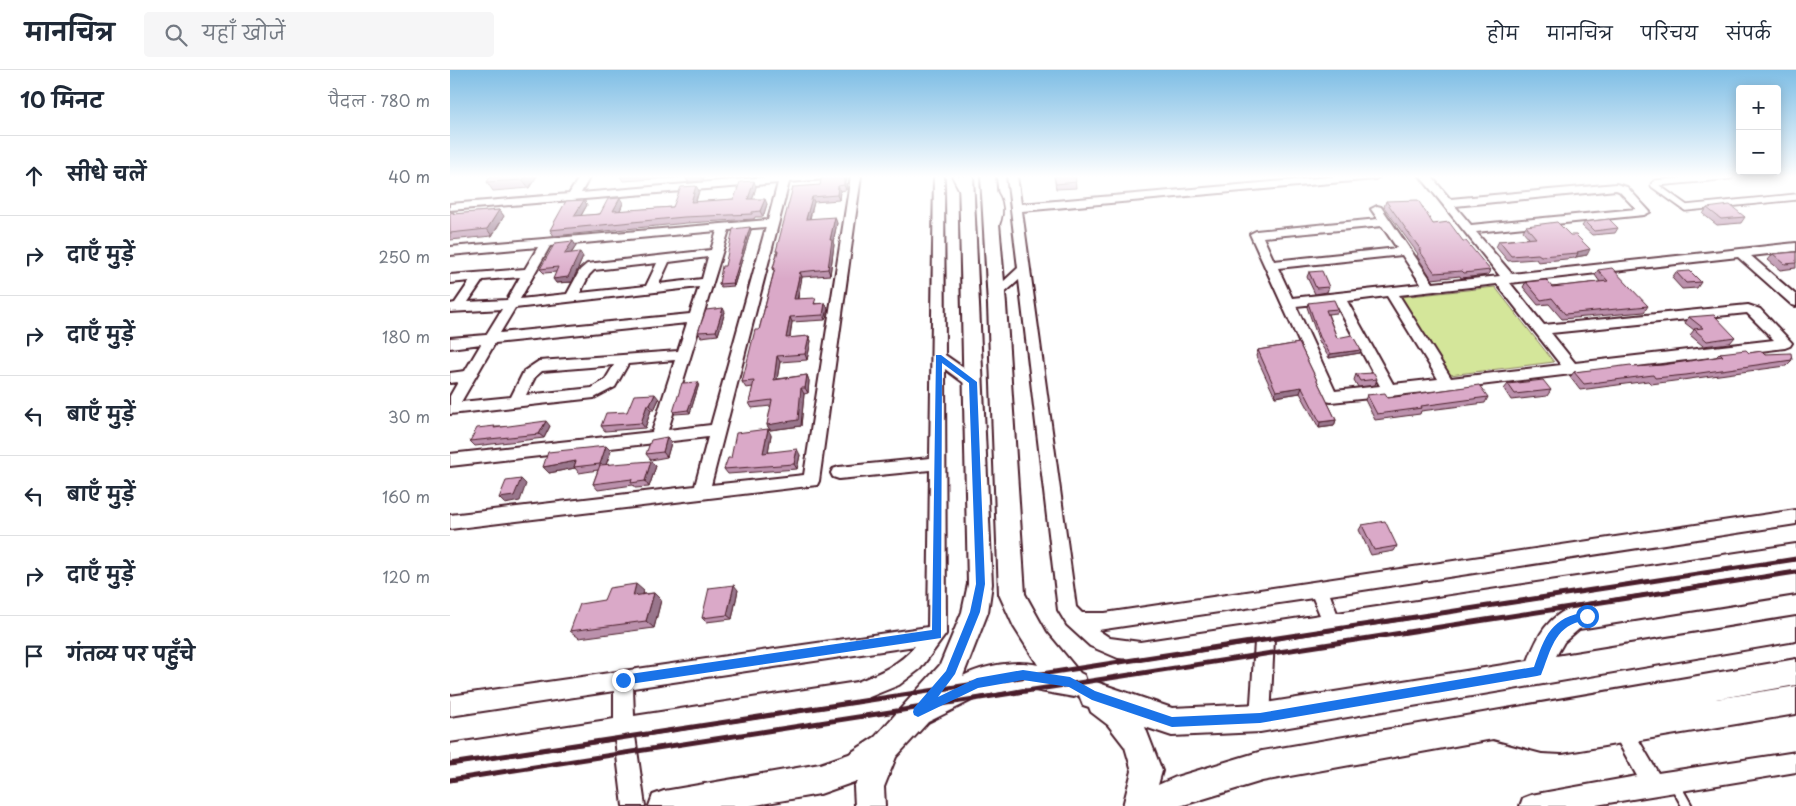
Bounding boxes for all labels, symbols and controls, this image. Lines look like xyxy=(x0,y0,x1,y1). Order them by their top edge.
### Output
search box xyxy=(144,12,494,57)
text: मानचित्र xyxy=(25,13,114,49)
text: यहाँ खोजें xyxy=(202,18,285,46)
text: होम xyxy=(1487,19,1519,46)
text: मानचित्र xyxy=(1547,19,1613,46)
text: परिचय xyxy=(1641,19,1698,46)
text: संपर्क xyxy=(1726,19,1771,46)
icon: search xyxy=(162,21,190,49)
text: 10 मिनट xyxy=(20,83,103,115)
map controls xyxy=(1736,85,1781,175)
button: + xyxy=(1736,85,1781,130)
text: पैदल · 780 m xyxy=(329,88,430,112)
button: − xyxy=(1736,130,1781,175)
text: सीधे चलें xyxy=(67,159,146,187)
icon: ahead xyxy=(20,162,48,190)
text: 40 m xyxy=(388,164,430,188)
text: दाएँ मुड़ें xyxy=(67,239,134,267)
icon: right xyxy=(20,242,48,270)
text: 250 m xyxy=(379,244,430,268)
text: दाएँ मुड़ें xyxy=(67,319,134,347)
icon: right xyxy=(20,322,48,350)
text: 180 m xyxy=(382,324,430,348)
text: बाएँ मुड़ें xyxy=(67,399,135,427)
icon: left xyxy=(20,402,48,430)
text: 30 m xyxy=(388,404,430,428)
text: बाएँ मुड़ें xyxy=(67,479,135,507)
icon: left xyxy=(20,482,48,510)
text: 160 m xyxy=(382,484,430,508)
text: दाएँ मुड़ें xyxy=(67,559,134,587)
icon: right xyxy=(20,562,48,590)
text: 120 m xyxy=(383,564,430,588)
route start xyxy=(1576,605,1599,628)
text: गंतव्य पर पहुँचे xyxy=(67,639,195,667)
icon: arrive xyxy=(20,642,48,670)
route end xyxy=(612,669,635,692)

